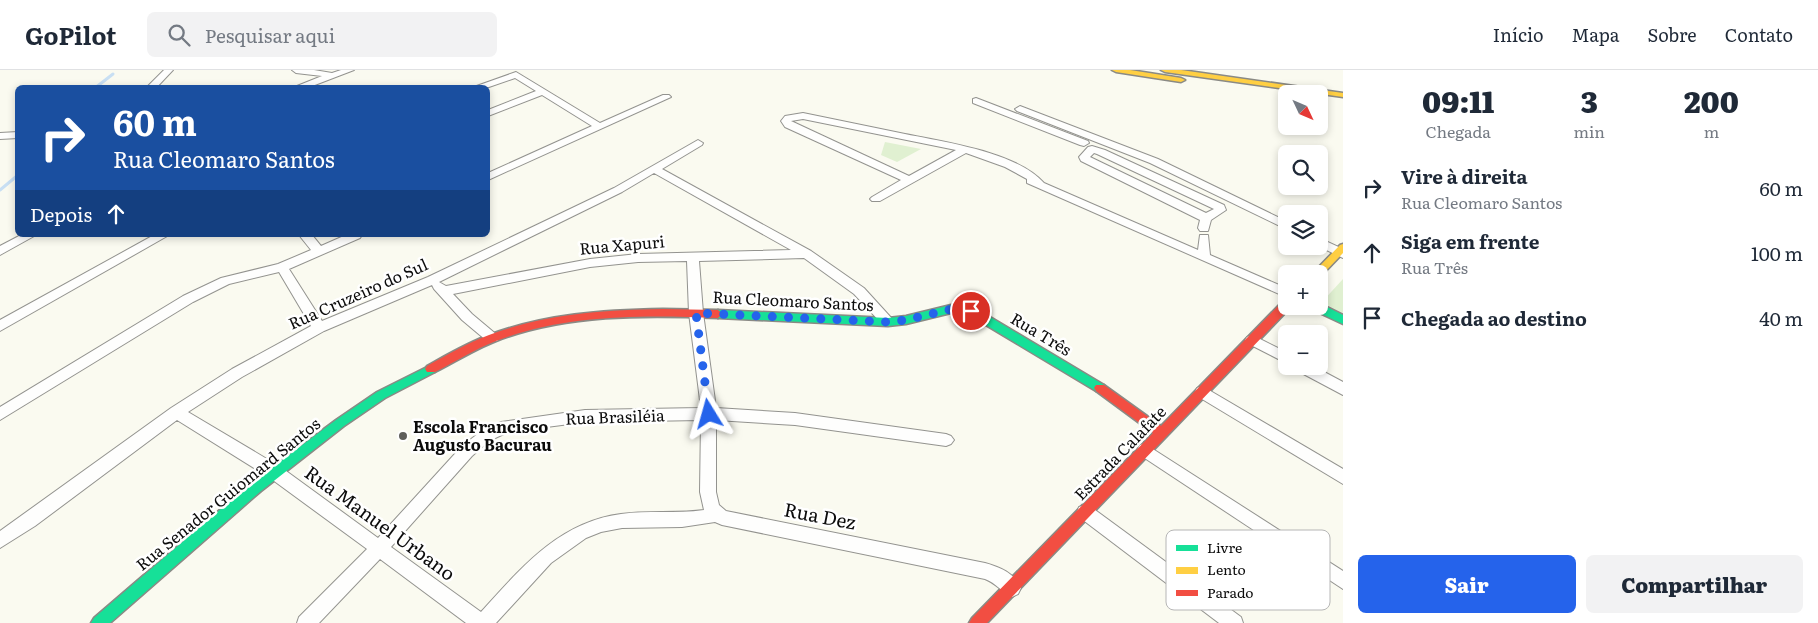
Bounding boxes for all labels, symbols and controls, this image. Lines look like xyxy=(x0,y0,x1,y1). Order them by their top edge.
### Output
search box xyxy=(147,12,497,57)
text: GoPilot xyxy=(25,17,117,52)
icon: search xyxy=(165,21,193,49)
text: Pesquisar aqui xyxy=(205,21,335,49)
text: Início xyxy=(1493,21,1543,48)
text: Mapa xyxy=(1571,21,1619,48)
text: Sobre xyxy=(1647,21,1697,48)
text: Contato xyxy=(1725,21,1793,48)
text: 09:11 xyxy=(1422,78,1494,122)
text: 3 xyxy=(1581,78,1598,122)
text: 200 xyxy=(1684,78,1739,122)
north arrow xyxy=(1278,85,1328,135)
map controls xyxy=(1278,85,1328,375)
text: 60 m xyxy=(113,95,197,147)
icon: right xyxy=(30,105,95,170)
text: Chegada xyxy=(1425,119,1491,143)
text: min xyxy=(1573,119,1605,143)
text: m xyxy=(1704,119,1719,143)
text: Rua Cleomaro Santos xyxy=(113,142,335,175)
button: search xyxy=(1278,145,1328,195)
text: Vire à direita xyxy=(1401,162,1528,190)
icon: right xyxy=(1358,174,1386,202)
text: 60 m xyxy=(1760,174,1803,202)
text: Rua Cleomaro Santos xyxy=(1401,190,1562,214)
text: Depois xyxy=(30,200,92,228)
icon: ahead xyxy=(102,200,130,228)
button: layers xyxy=(1278,205,1328,255)
text: Siga em frente xyxy=(1401,227,1539,255)
street label: Rua Xapuri xyxy=(578,228,666,260)
icon: ahead xyxy=(1358,239,1386,267)
text: 100 m xyxy=(1751,239,1803,267)
street label: Rua Cruzeiro do Sul xyxy=(284,252,431,335)
text: Rua Três xyxy=(1401,255,1468,279)
button: + xyxy=(1278,265,1328,315)
street label: Rua Cleomaro Santos xyxy=(712,284,874,316)
pin xyxy=(950,290,992,332)
icon: arrive xyxy=(957,297,985,325)
icon: arrive xyxy=(1358,304,1386,332)
text: Chegada ao destino xyxy=(1401,304,1587,332)
text: 40 m xyxy=(1759,304,1803,332)
street label: Rua Três xyxy=(1007,306,1076,361)
button: − xyxy=(1278,325,1328,375)
position arrow xyxy=(682,387,734,439)
street label: Estrada Calafate xyxy=(1068,400,1171,505)
street label: Rua Brasiléia xyxy=(565,402,665,430)
street label: Rua Senador Guiomard Santos xyxy=(130,411,325,575)
place label: Escola Francisco Augusto Bacurau xyxy=(413,414,552,456)
marker: Escola Francisco Augusto Bacurau xyxy=(397,430,409,442)
street label: Rua Manuel Urbano xyxy=(299,458,462,587)
street label: Rua Dez xyxy=(782,494,858,536)
legend xyxy=(1166,530,1330,610)
text: Livre xyxy=(1207,537,1242,557)
button: Sair xyxy=(1358,555,1576,613)
button: Compartilhar xyxy=(1586,555,1803,613)
text: Lento xyxy=(1207,559,1246,579)
text: Parado xyxy=(1207,582,1254,602)

